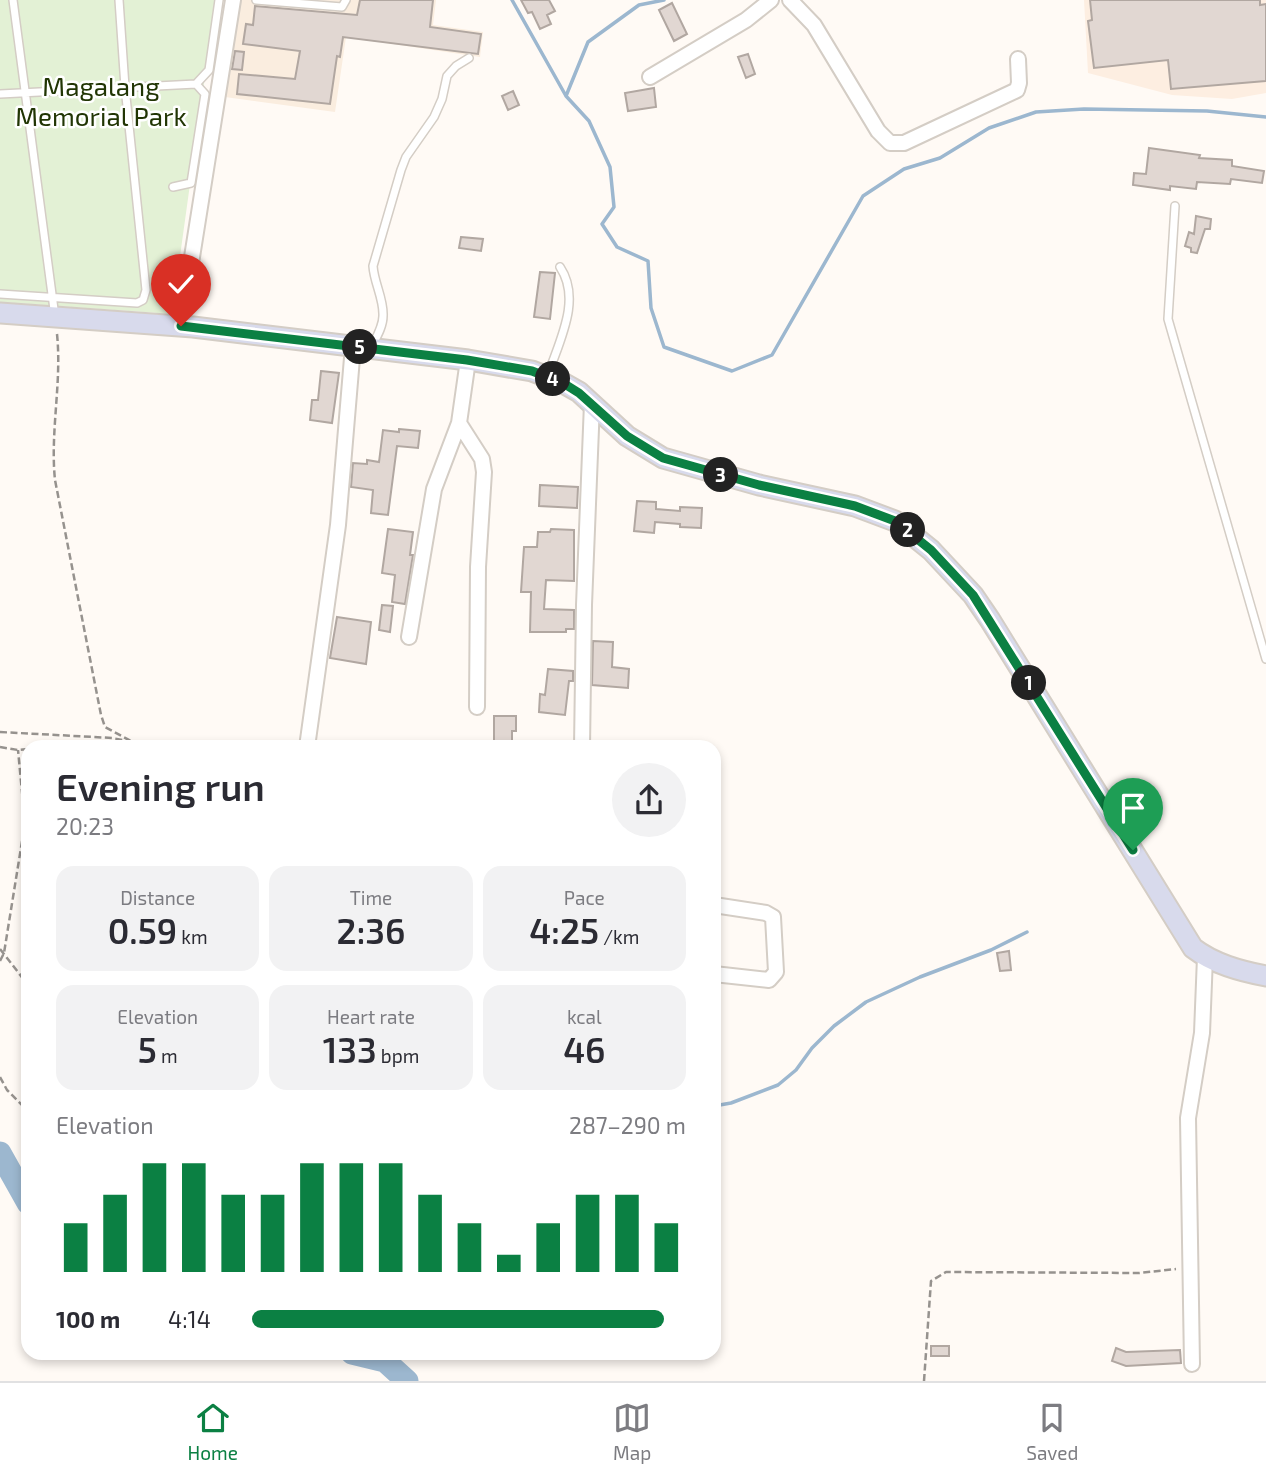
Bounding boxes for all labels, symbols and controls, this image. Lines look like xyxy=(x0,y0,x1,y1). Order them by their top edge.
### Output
park label: Magalang Memorial Park xyxy=(15,70,187,131)
pin xyxy=(151,254,211,326)
icon: check xyxy=(162,265,200,303)
pin: 5 xyxy=(342,330,378,364)
text: 5 xyxy=(354,335,365,358)
pin: 4 xyxy=(536,362,570,396)
text: 4 xyxy=(546,367,559,390)
pin: 3 xyxy=(704,458,738,492)
text: 3 xyxy=(715,463,726,486)
pin: 2 xyxy=(890,512,926,548)
text: 2 xyxy=(902,518,913,541)
pin: 1 xyxy=(1012,666,1046,700)
text: 1 xyxy=(1024,671,1033,694)
text: Evening run xyxy=(56,763,265,809)
button: share xyxy=(612,763,686,837)
pin xyxy=(1103,778,1163,850)
icon: arrive xyxy=(1114,789,1152,827)
text: 20:23 xyxy=(56,812,114,840)
text: Distance xyxy=(120,886,195,909)
text: Time xyxy=(350,886,392,909)
text: Pace xyxy=(564,886,605,909)
text: 0.59 xyxy=(108,909,177,951)
text: 2:36 xyxy=(337,909,405,951)
text: 4:25 xyxy=(529,909,599,951)
text: km xyxy=(177,925,208,948)
text: /km xyxy=(599,925,639,948)
text: Elevation xyxy=(117,1005,198,1028)
text: Heart rate xyxy=(327,1005,415,1028)
text: kcal xyxy=(567,1005,602,1028)
text: 5 xyxy=(138,1028,157,1070)
text: 133 xyxy=(323,1028,377,1070)
text: 46 xyxy=(563,1028,606,1070)
text: m xyxy=(157,1044,178,1067)
text: bpm xyxy=(377,1044,419,1067)
text: Elevation xyxy=(56,1111,154,1139)
text: 287–290 m xyxy=(569,1111,686,1139)
text: 100 m xyxy=(56,1305,120,1333)
text: 4:14 xyxy=(168,1305,211,1333)
tab: Home xyxy=(188,1399,238,1464)
tab: Map xyxy=(613,1399,651,1464)
tab: Saved xyxy=(1026,1399,1078,1464)

